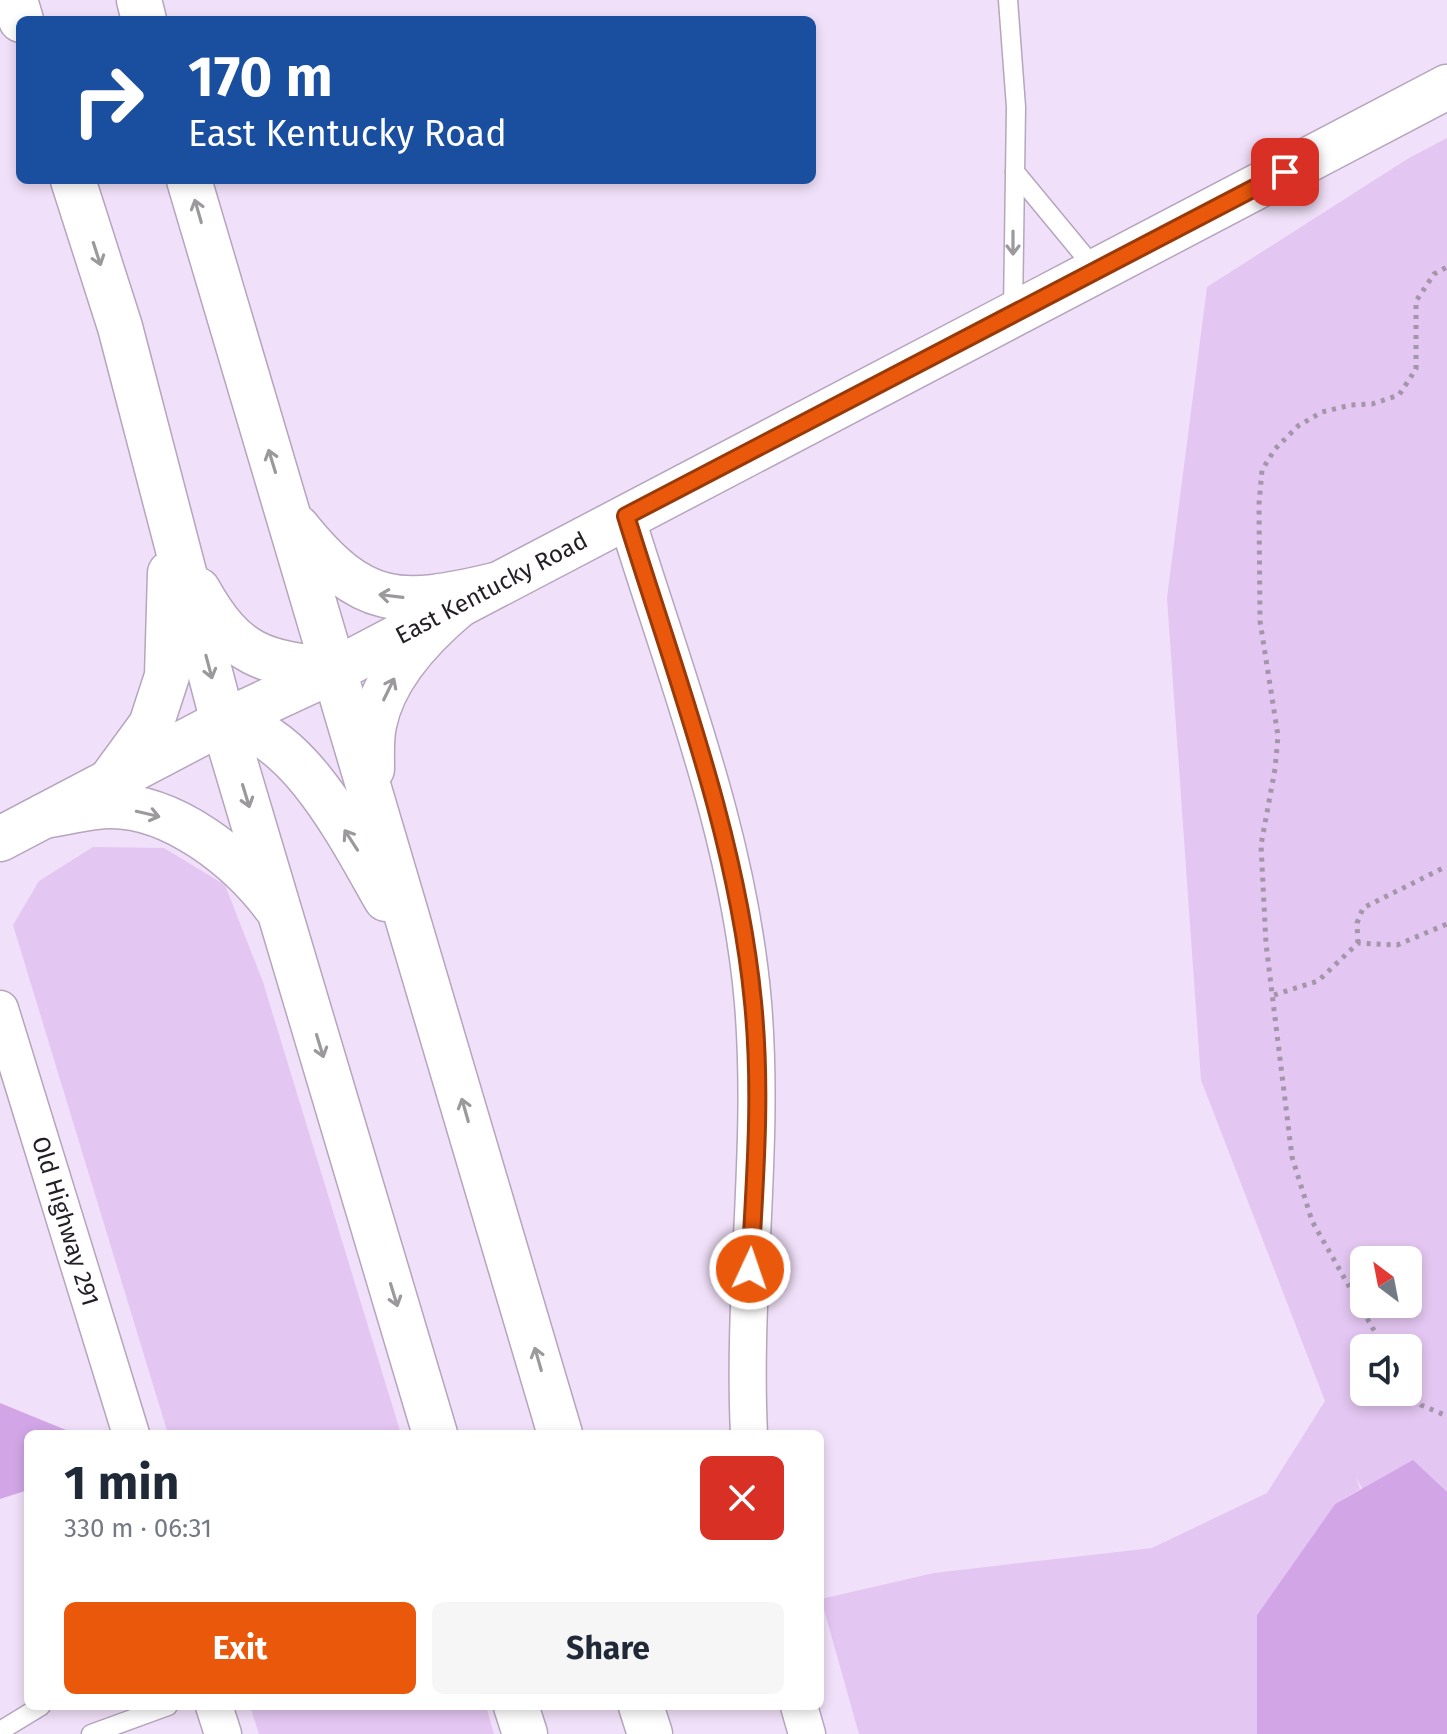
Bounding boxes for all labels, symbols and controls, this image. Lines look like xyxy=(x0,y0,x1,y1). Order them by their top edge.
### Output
text: 170 m xyxy=(188,44,333,111)
icon: right xyxy=(56,48,160,152)
text: East Kentucky Road xyxy=(188,112,507,156)
pin xyxy=(1251,138,1319,206)
icon: arrive xyxy=(1263,150,1307,194)
one-way arrow xyxy=(190,199,205,225)
one-way arrow xyxy=(1005,229,1021,256)
one-way arrow xyxy=(90,241,105,267)
one-way arrow xyxy=(264,448,279,474)
street label: East Kentucky Road xyxy=(391,526,592,650)
one-way arrow xyxy=(378,588,405,603)
one-way arrow xyxy=(203,654,218,680)
one-way arrow xyxy=(382,678,397,702)
one-way arrow xyxy=(239,783,254,809)
one-way arrow xyxy=(135,807,161,822)
one-way arrow xyxy=(342,829,358,852)
one-way arrow xyxy=(313,1032,328,1058)
one-way arrow xyxy=(457,1097,472,1123)
street label: Old Highway 291 xyxy=(26,1133,105,1309)
position arrow xyxy=(708,1227,792,1311)
north arrow xyxy=(1350,1246,1422,1318)
map controls xyxy=(1350,1246,1422,1406)
one-way arrow xyxy=(387,1281,402,1307)
button: sound xyxy=(1350,1334,1422,1406)
one-way arrow xyxy=(530,1347,545,1373)
text: 1 min xyxy=(64,1454,179,1512)
button: close xyxy=(700,1456,784,1540)
text: 330 m · 06:31 xyxy=(64,1513,212,1544)
button: Exit xyxy=(64,1602,416,1694)
button: Share xyxy=(432,1602,784,1694)

